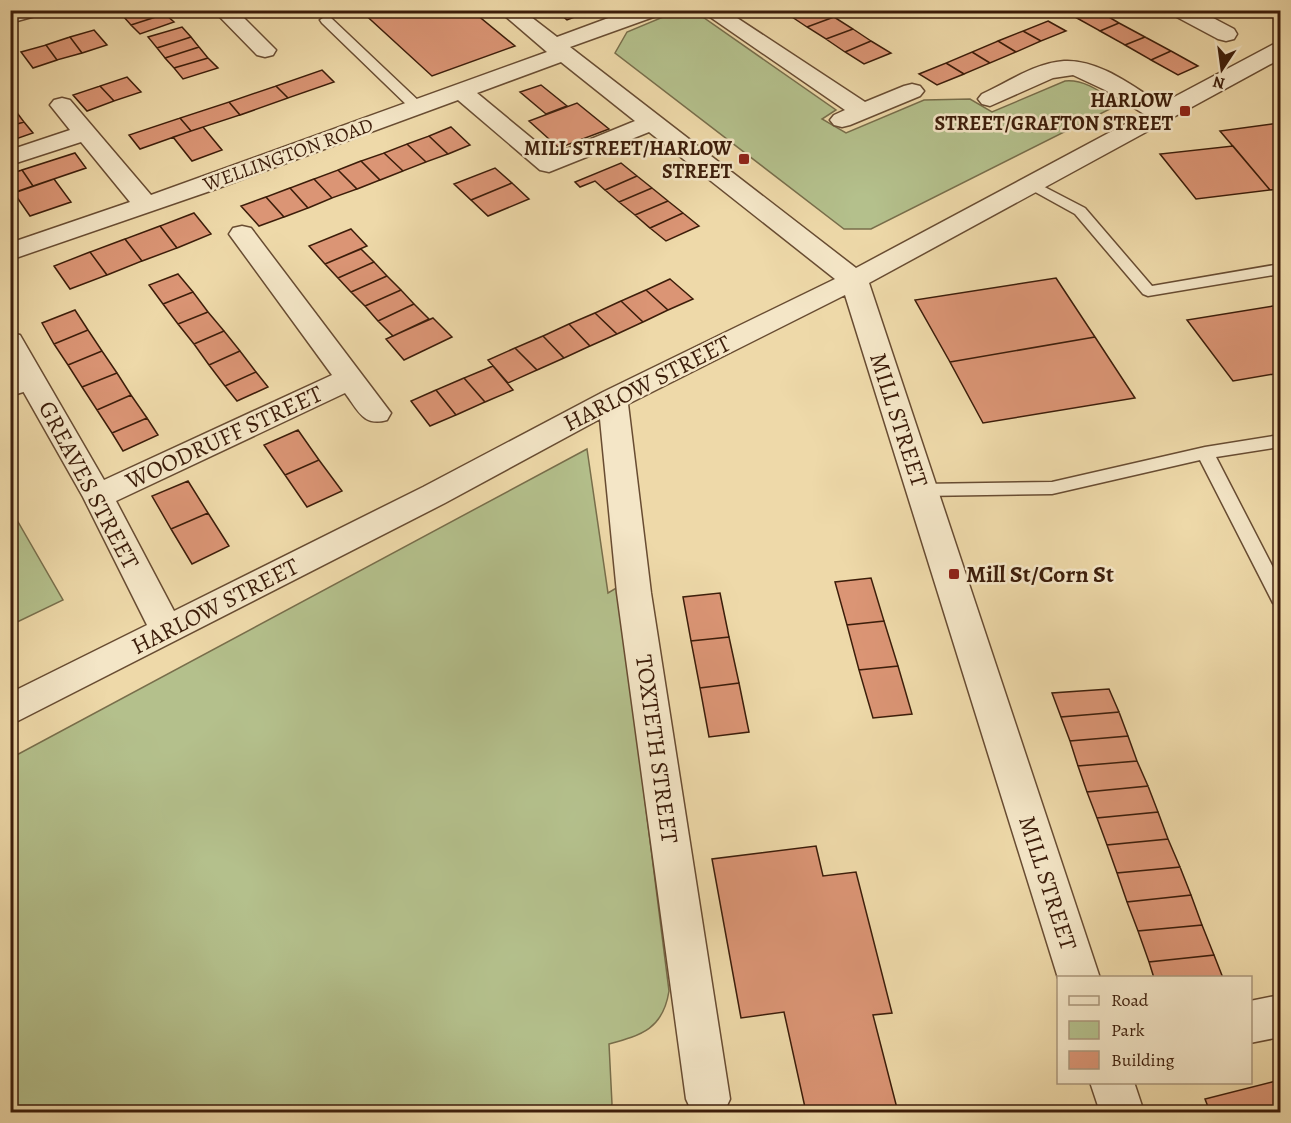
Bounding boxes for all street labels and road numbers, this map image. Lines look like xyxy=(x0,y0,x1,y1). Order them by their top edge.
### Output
street label: WELLINGTON ROAD xyxy=(198,111,377,198)
street label: HARLOW STREET xyxy=(558,327,736,439)
street label: MILL STREET xyxy=(862,349,936,491)
street label: WOODRUFF STREET xyxy=(120,377,328,497)
street label: GREAVES STREET xyxy=(31,395,147,575)
street label: HARLOW STREET xyxy=(126,550,304,662)
street label: TOXTETH STREET xyxy=(628,653,686,845)
street label: MILL STREET xyxy=(1011,812,1085,954)

